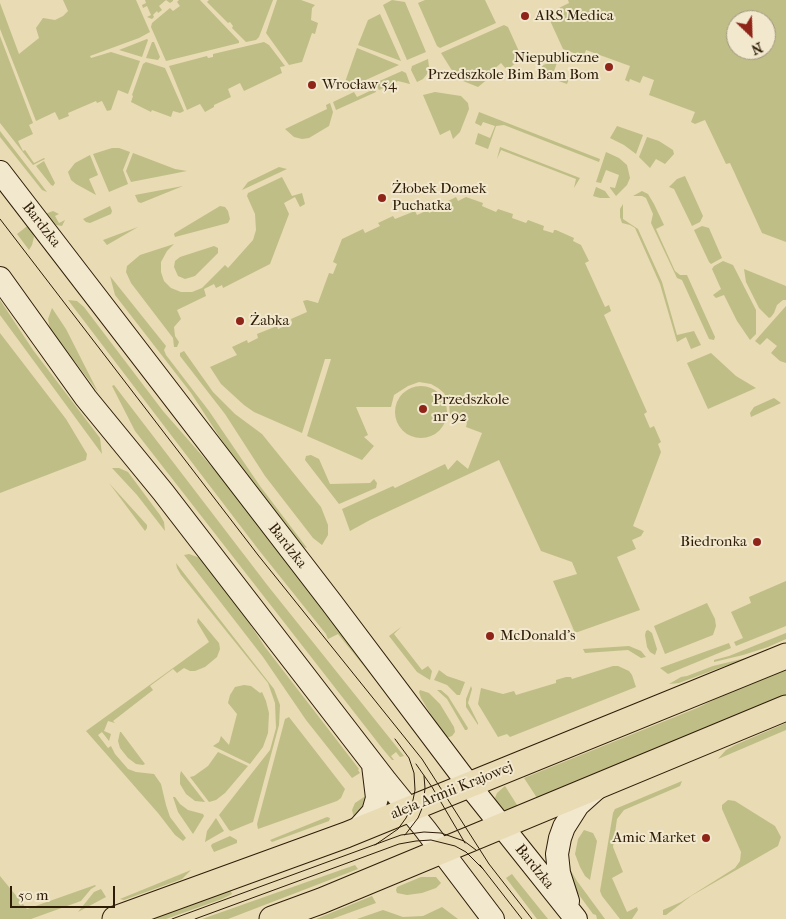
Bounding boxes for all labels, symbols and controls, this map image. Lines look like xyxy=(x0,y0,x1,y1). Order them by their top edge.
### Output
place label: ARS Medica xyxy=(535,7,614,25)
marker: ARS Medica xyxy=(519,10,531,22)
north arrow xyxy=(726,10,776,60)
text: N xyxy=(749,38,765,58)
place label: Niepubliczne Przedszkole Bim Bam Bom xyxy=(428,49,599,84)
marker: Niepubliczne Przedszkole Bim Bam Bom xyxy=(603,61,615,73)
place label: Wrocław 54 xyxy=(322,76,397,94)
marker: Wrocław 54 xyxy=(306,79,318,91)
place label: Żłobek Domek Puchatka xyxy=(392,180,486,215)
marker: Żłobek Domek Puchatka xyxy=(376,192,388,204)
street label: Bardzka xyxy=(18,199,64,251)
place label: Żabka xyxy=(250,312,289,330)
marker: Żabka xyxy=(234,315,246,327)
place label: Przedszkole nr 92 xyxy=(433,391,509,426)
marker: Przedszkole nr 92 xyxy=(417,403,429,415)
street label: Bardzka xyxy=(264,520,310,572)
place label: Biedronka xyxy=(680,533,747,551)
marker: Biedronka xyxy=(751,536,763,548)
place label: McDonald's xyxy=(500,627,576,645)
marker: McDonald's xyxy=(484,630,496,642)
street label: aleja Armii Krajowej xyxy=(388,758,516,824)
place label: Amic Market xyxy=(612,829,696,847)
marker: Amic Market xyxy=(700,832,712,844)
street label: Bardzka xyxy=(511,841,557,893)
scale bar xyxy=(12,876,118,908)
text: 50 m xyxy=(18,886,48,904)

